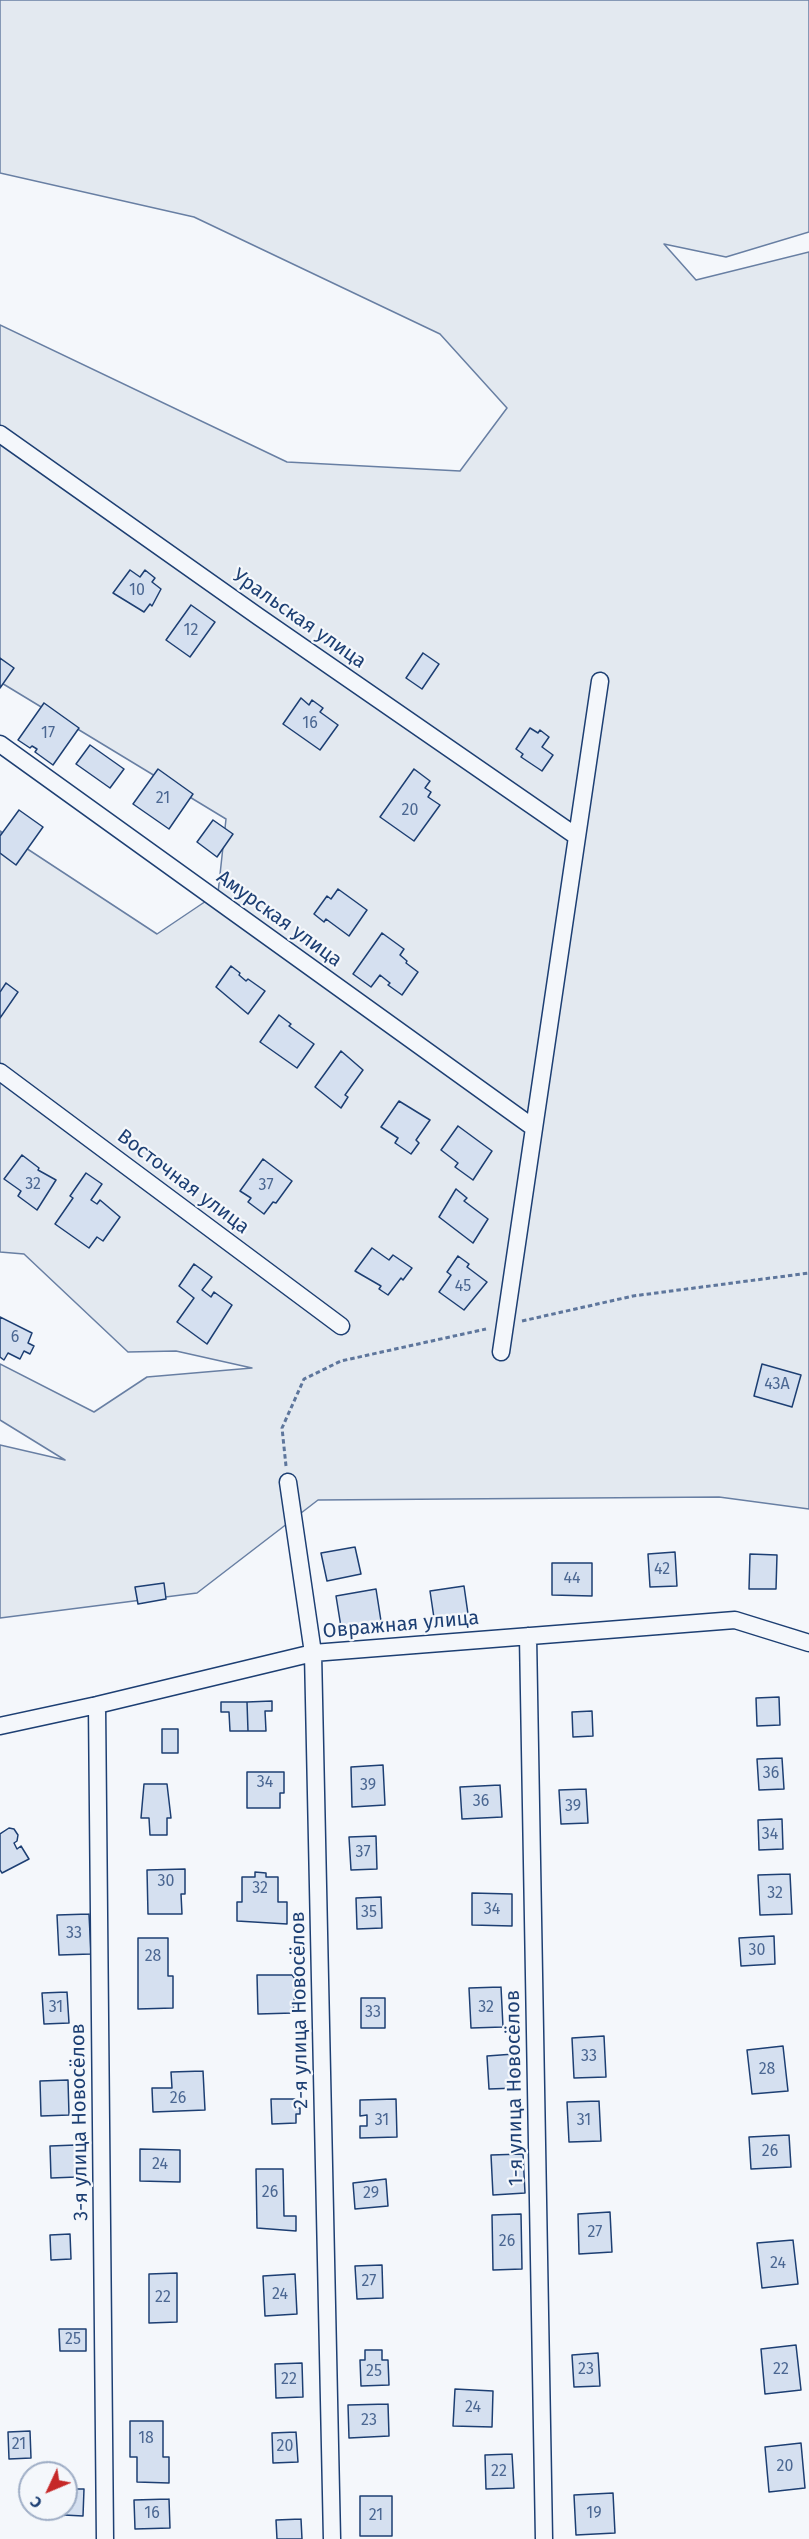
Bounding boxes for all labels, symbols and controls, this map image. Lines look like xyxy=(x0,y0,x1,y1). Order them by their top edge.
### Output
street label: Уральская улица xyxy=(228,564,370,674)
house number: 10 xyxy=(129,581,145,601)
house number: 12 xyxy=(184,621,198,641)
house number: 16 xyxy=(302,714,318,734)
house number: 17 xyxy=(41,724,55,744)
house number: 21 xyxy=(156,789,170,809)
house number: 20 xyxy=(402,801,418,821)
street label: Амурская улица xyxy=(212,865,346,973)
street label: Восточная улица xyxy=(112,1124,254,1240)
house number: 32 xyxy=(25,1175,41,1195)
house number: 37 xyxy=(258,1176,274,1196)
house number: 45 xyxy=(455,1277,471,1297)
house number: 6 xyxy=(11,1328,19,1348)
house number: 43А xyxy=(764,1375,790,1395)
house number: 42 xyxy=(654,1560,670,1580)
house number: 44 xyxy=(563,1569,581,1589)
street label: Овражная улица xyxy=(322,1606,480,1644)
house number: 36 xyxy=(763,1764,779,1784)
house number: 34 xyxy=(257,1773,273,1793)
house number: 39 xyxy=(360,1776,376,1796)
house number: 36 xyxy=(473,1792,489,1812)
house number: 39 xyxy=(565,1797,581,1817)
house number: 34 xyxy=(762,1825,778,1845)
house number: 37 xyxy=(355,1843,371,1863)
house number: 30 xyxy=(158,1872,174,1892)
house number: 32 xyxy=(252,1879,268,1899)
house number: 32 xyxy=(767,1884,783,1904)
house number: 34 xyxy=(484,1900,500,1920)
house number: 35 xyxy=(361,1903,377,1923)
street label: 2-я улица Новосёлов xyxy=(286,1911,314,2109)
house number: 33 xyxy=(66,1924,82,1944)
house number: 30 xyxy=(749,1941,765,1961)
house number: 28 xyxy=(145,1947,161,1967)
street label: 1-я улица Новосёлов xyxy=(501,1990,529,2186)
house number: 31 xyxy=(49,1998,63,2018)
house number: 32 xyxy=(478,1998,494,2018)
house number: 33 xyxy=(365,2003,381,2023)
street label: 3-я улица Новосёлов xyxy=(66,2023,94,2221)
house number: 33 xyxy=(581,2047,597,2067)
house number: 28 xyxy=(759,2060,775,2080)
house number: 26 xyxy=(170,2089,186,2109)
house number: 31 xyxy=(375,2111,389,2131)
house number: 31 xyxy=(577,2111,591,2131)
house number: 26 xyxy=(762,2142,778,2162)
house number: 24 xyxy=(152,2155,168,2175)
house number: 26 xyxy=(262,2183,278,2203)
house number: 29 xyxy=(363,2184,379,2204)
house number: 27 xyxy=(588,2223,602,2243)
house number: 26 xyxy=(499,2232,515,2252)
house number: 24 xyxy=(770,2254,786,2274)
house number: 27 xyxy=(362,2272,376,2292)
house number: 24 xyxy=(272,2285,288,2305)
house number: 22 xyxy=(155,2288,171,2308)
house number: 25 xyxy=(65,2330,81,2350)
house number: 23 xyxy=(578,2360,594,2380)
house number: 22 xyxy=(773,2360,789,2380)
house number: 25 xyxy=(366,2362,382,2382)
house number: 22 xyxy=(281,2370,297,2390)
house number: 24 xyxy=(465,2398,481,2418)
house number: 23 xyxy=(361,2411,377,2431)
house number: 18 xyxy=(138,2429,154,2449)
house number: 21 xyxy=(12,2435,26,2455)
house number: 20 xyxy=(277,2437,293,2457)
house number: 20 xyxy=(777,2457,793,2477)
north arrow xyxy=(18,2461,78,2521)
house number: 22 xyxy=(491,2462,507,2482)
text: С xyxy=(26,2493,46,2512)
house number: 16 xyxy=(144,2504,160,2524)
house number: 19 xyxy=(586,2504,602,2524)
house number: 21 xyxy=(369,2506,383,2526)

